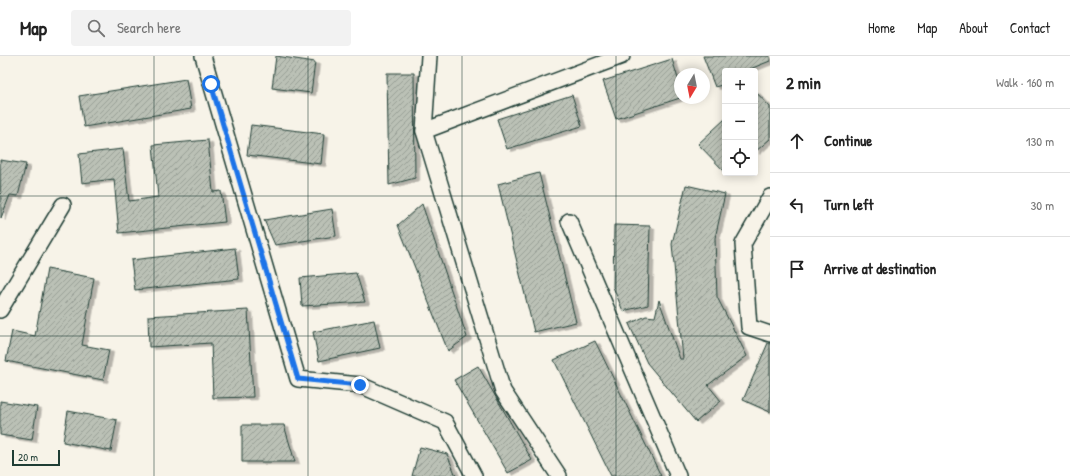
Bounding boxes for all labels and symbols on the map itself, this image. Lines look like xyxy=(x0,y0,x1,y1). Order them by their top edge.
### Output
north arrow xyxy=(674,68,710,104)
route start xyxy=(202,75,220,93)
route end xyxy=(351,376,369,394)
scale bar xyxy=(12,448,60,467)

